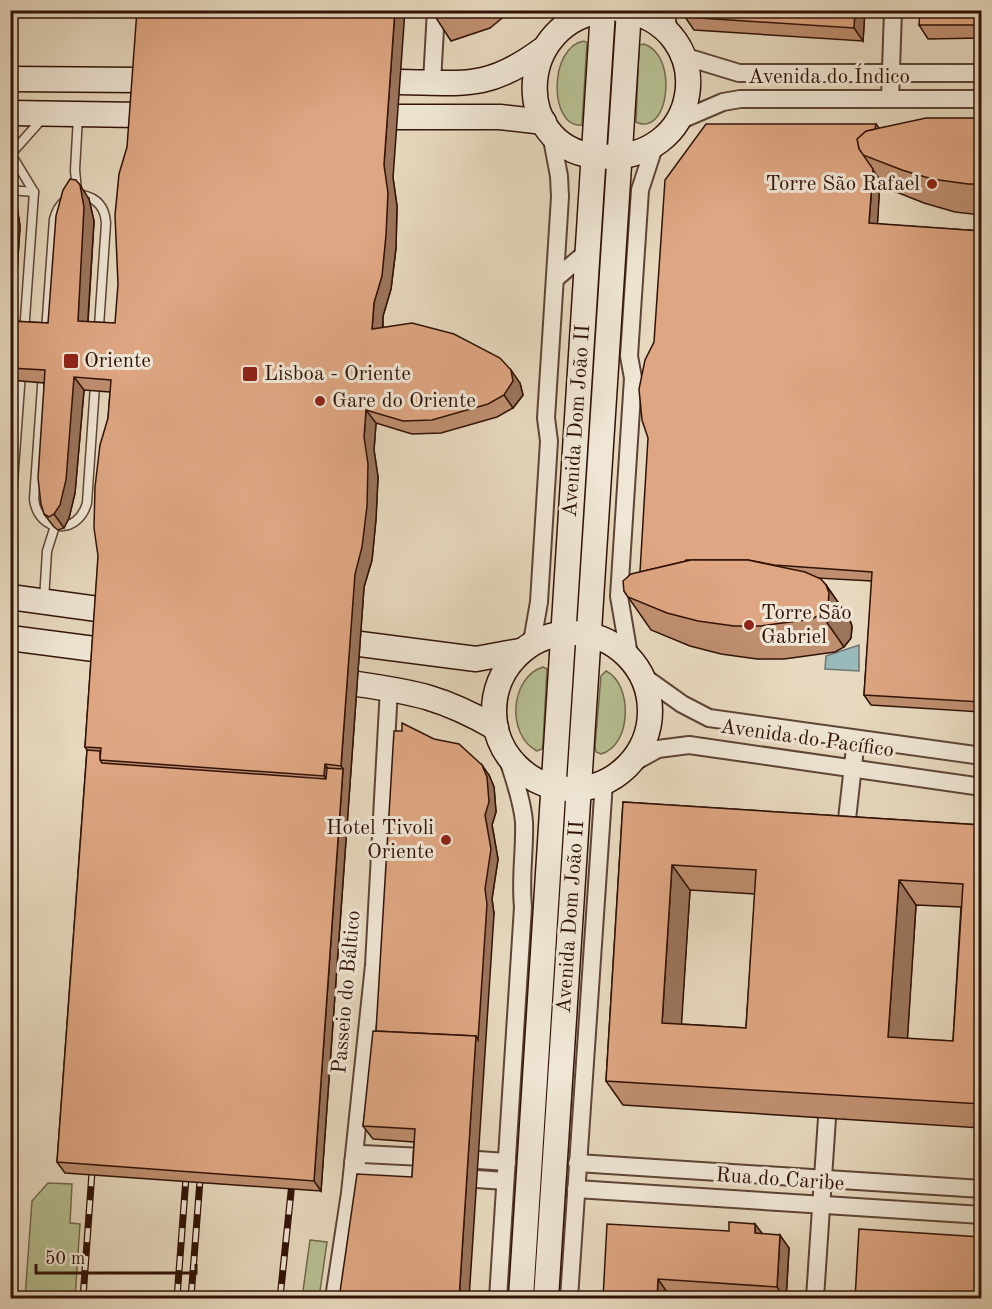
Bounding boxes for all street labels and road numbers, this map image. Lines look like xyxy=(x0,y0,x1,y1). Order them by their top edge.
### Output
street label: Avenida do Índico xyxy=(748,63,910,88)
street label: Avenida Dom João II xyxy=(560,324,594,518)
street label: Avenida do Pacífico xyxy=(719,716,895,762)
street label: Avenida Dom João II xyxy=(554,820,588,1014)
street label: Passeio do Báltico xyxy=(329,909,365,1075)
street label: Rua do Caribe xyxy=(715,1165,845,1195)

